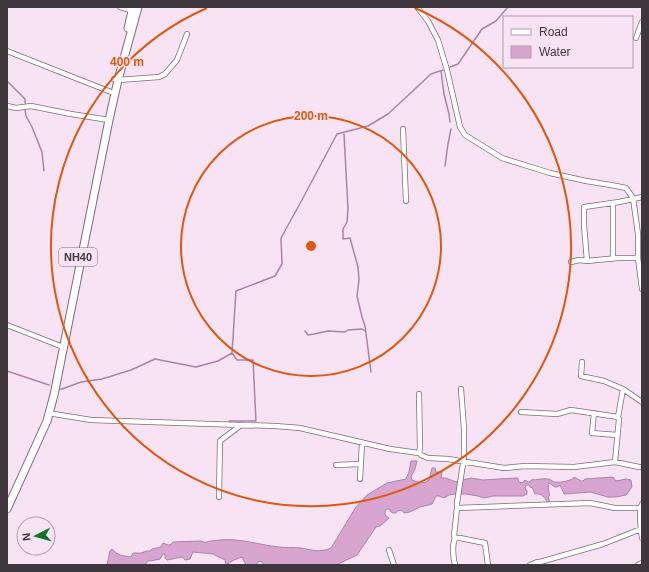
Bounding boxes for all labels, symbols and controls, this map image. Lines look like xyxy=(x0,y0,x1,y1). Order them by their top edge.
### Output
legend xyxy=(503,16,633,68)
text: Road xyxy=(539,25,568,39)
text: Water xyxy=(539,45,571,59)
text: 400 m xyxy=(110,55,144,69)
text: 200 m xyxy=(294,109,328,123)
centre of rings xyxy=(304,239,318,253)
road number: NH40 xyxy=(59,248,97,266)
north arrow xyxy=(16,516,56,556)
text: N xyxy=(20,532,32,542)

